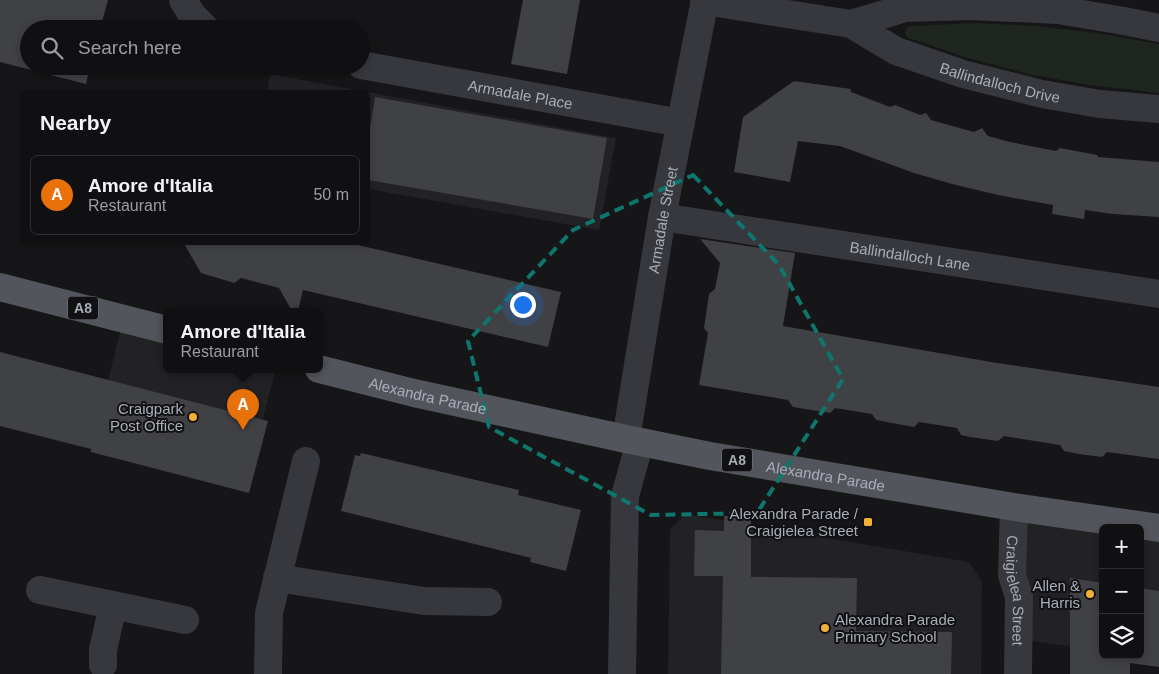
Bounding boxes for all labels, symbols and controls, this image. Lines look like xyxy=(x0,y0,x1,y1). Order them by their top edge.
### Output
search box xyxy=(20,20,370,75)
icon: search xyxy=(38,34,66,62)
text: Search here xyxy=(78,37,182,58)
street label: Ballindalloch Drive xyxy=(938,58,1061,105)
street label: Armadale Place xyxy=(467,76,574,112)
text: Nearby xyxy=(40,111,111,134)
street label: Armadale Street xyxy=(644,164,680,275)
text: Amore d'Italia xyxy=(88,175,213,196)
text: A xyxy=(51,186,63,203)
text: 50 m xyxy=(313,186,349,203)
text: Restaurant xyxy=(88,197,166,214)
street label: Ballindalloch Lane xyxy=(849,238,972,273)
your location xyxy=(510,292,536,318)
road number: A8 xyxy=(68,296,98,320)
popup xyxy=(163,308,323,373)
text: Amore d'Italia xyxy=(181,321,305,342)
text: Restaurant xyxy=(181,343,259,360)
street label: Alexandra Parade xyxy=(367,373,488,417)
pin: A xyxy=(227,389,259,430)
place label: Craigpark Post Office xyxy=(110,400,183,434)
marker: Craigpark Post Office xyxy=(187,411,199,423)
road number: A8 xyxy=(722,448,752,472)
street label: Alexandra Parade xyxy=(765,457,886,494)
place label: Alexandra Parade / Craigielea Street xyxy=(730,505,859,539)
marker: Alexandra Parade / Craigielea Street xyxy=(862,516,874,528)
map controls xyxy=(1099,524,1144,659)
button: + xyxy=(1099,524,1144,569)
street label: Craigielea Street xyxy=(1004,535,1028,647)
button: − xyxy=(1099,569,1144,614)
place label: Allen & Harris xyxy=(1032,577,1080,611)
marker: Allen & Harris xyxy=(1084,588,1096,600)
place label: Alexandra Parade Primary School xyxy=(835,611,955,645)
button: layers xyxy=(1099,614,1144,659)
marker: Alexandra Parade Primary School xyxy=(819,622,831,634)

